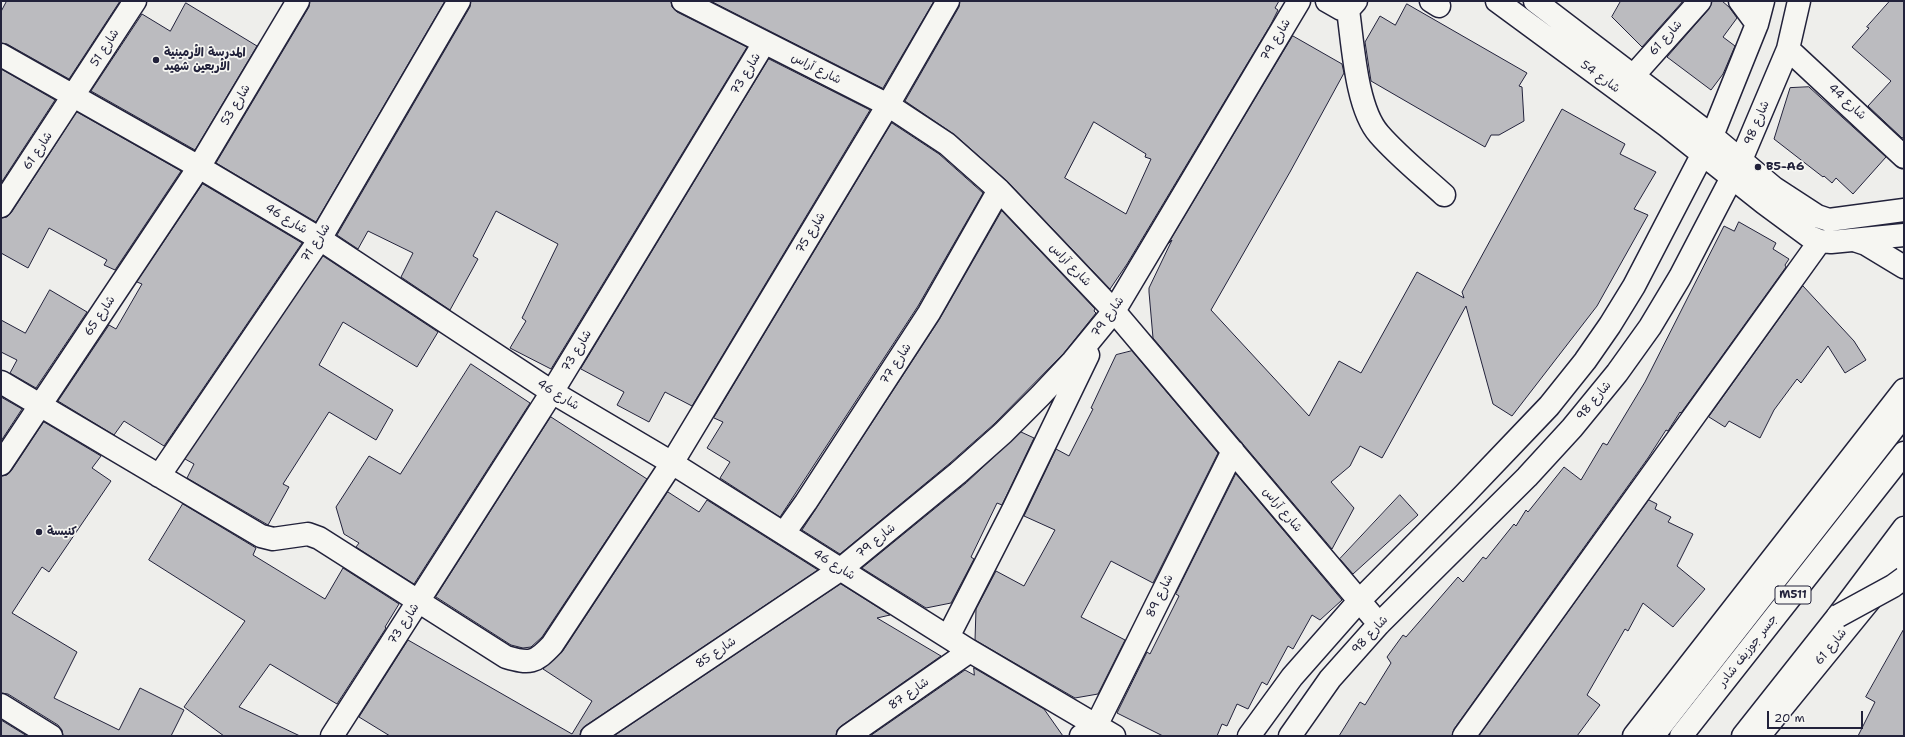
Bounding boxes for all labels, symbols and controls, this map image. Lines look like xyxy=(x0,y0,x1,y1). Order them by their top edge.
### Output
street label: شارع 79 xyxy=(1258,16,1294,64)
street label: شارع 61 xyxy=(1646,17,1686,59)
street label: شارع 51 xyxy=(88,27,122,69)
place label: المدرسة الأرمينية الأربعين شهيد xyxy=(164,46,246,74)
street label: شارع آراس xyxy=(789,50,843,88)
street label: شارع 73 xyxy=(728,51,764,97)
marker: المدرسة الأرمينية الأربعين شهيد xyxy=(151,55,161,65)
street label: شارع 54 xyxy=(1577,58,1623,96)
street label: شارع 44 xyxy=(1825,81,1869,123)
street label: شارع 53 xyxy=(218,82,254,128)
street label: شارع 98 xyxy=(1741,99,1773,147)
street label: شارع 61 xyxy=(20,129,56,173)
place label: B5-A6 xyxy=(1766,160,1804,174)
marker: B5-A6 xyxy=(1753,162,1763,172)
street label: شارع 46 xyxy=(262,201,310,237)
street label: شارع 75 xyxy=(793,210,829,256)
street label: شارع 71 xyxy=(298,221,334,265)
street label: شارع آراس xyxy=(1046,241,1094,289)
street label: شارع 65 xyxy=(81,293,119,339)
street label: شارع 79 xyxy=(1089,294,1127,340)
street label: شارع 73 xyxy=(559,328,595,374)
street label: شارع 77 xyxy=(877,341,915,387)
street label: شارع 46 xyxy=(534,377,582,413)
street label: شارع 98 xyxy=(1573,378,1615,424)
street label: شارع آراس xyxy=(1259,485,1305,535)
street label: شارع 79 xyxy=(853,521,899,561)
place label: كنيسة xyxy=(47,525,77,539)
marker: كنيسة xyxy=(34,527,44,537)
street label: شارع 46 xyxy=(810,547,858,583)
street label: شارع 89 xyxy=(1143,572,1177,620)
road number: M511 xyxy=(1775,586,1811,604)
street label: شارع 73 xyxy=(385,601,423,647)
street label: جسر جوزيف شادر xyxy=(1715,612,1781,690)
street label: شارع 98 xyxy=(1349,613,1391,657)
street label: شارع 61 xyxy=(1812,626,1850,668)
street label: شارع 85 xyxy=(693,634,739,672)
street label: شارع 87 xyxy=(886,675,932,713)
scale bar xyxy=(1769,703,1865,729)
text: 20 m xyxy=(1774,710,1805,726)

